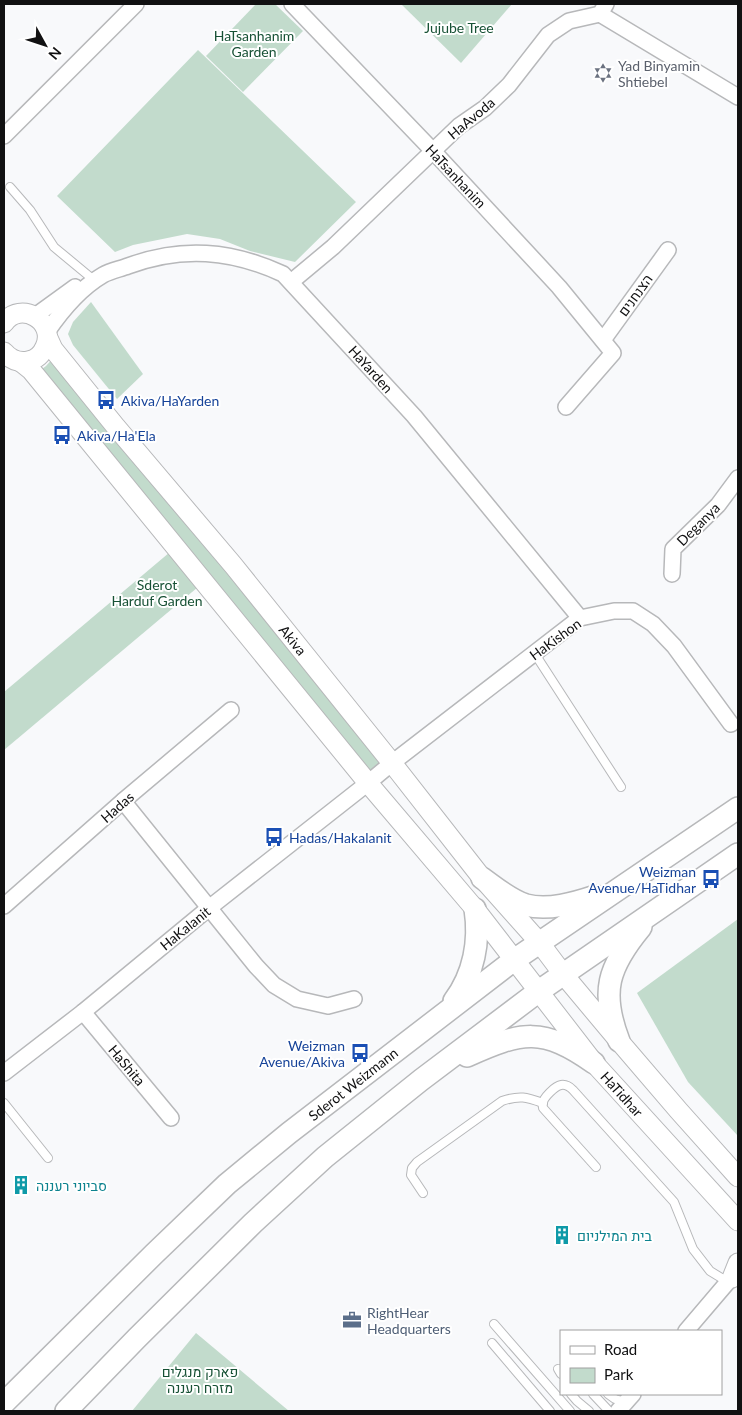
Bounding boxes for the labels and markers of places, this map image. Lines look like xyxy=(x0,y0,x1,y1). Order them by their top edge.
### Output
place label: Yad Binyamin Shtiebel xyxy=(618,57,700,90)
synagogue icon: Yad Binyamin Shtiebel xyxy=(592,62,614,84)
bus stop icon: Akiva/HaYarden xyxy=(95,389,117,411)
place label: Akiva/HaYarden xyxy=(121,392,219,409)
bus stop icon: Akiva/Ha'Ela xyxy=(51,424,73,446)
place label: Akiva/Ha'Ela xyxy=(77,427,156,444)
bus stop icon: Hadas/Hakalanit xyxy=(263,826,285,848)
place label: Hadas/Hakalanit xyxy=(289,829,392,846)
place label: Weizman Avenue/HaTidhar xyxy=(588,863,696,896)
bus stop icon: Weizman Avenue/HaTidhar xyxy=(700,868,722,890)
place label: Weizman Avenue/Akiva xyxy=(259,1037,345,1070)
bus stop icon: Weizman Avenue/Akiva xyxy=(349,1042,371,1064)
building icon: סביוני רעננה xyxy=(10,1174,32,1196)
place label: סביוני רעננה xyxy=(36,1177,107,1194)
building icon: בית המילניום xyxy=(551,1224,573,1246)
place label: בית המילניום xyxy=(577,1227,652,1244)
place label: RightHear Headquarters xyxy=(367,1304,451,1337)
office icon: RightHear Headquarters xyxy=(341,1309,363,1331)

